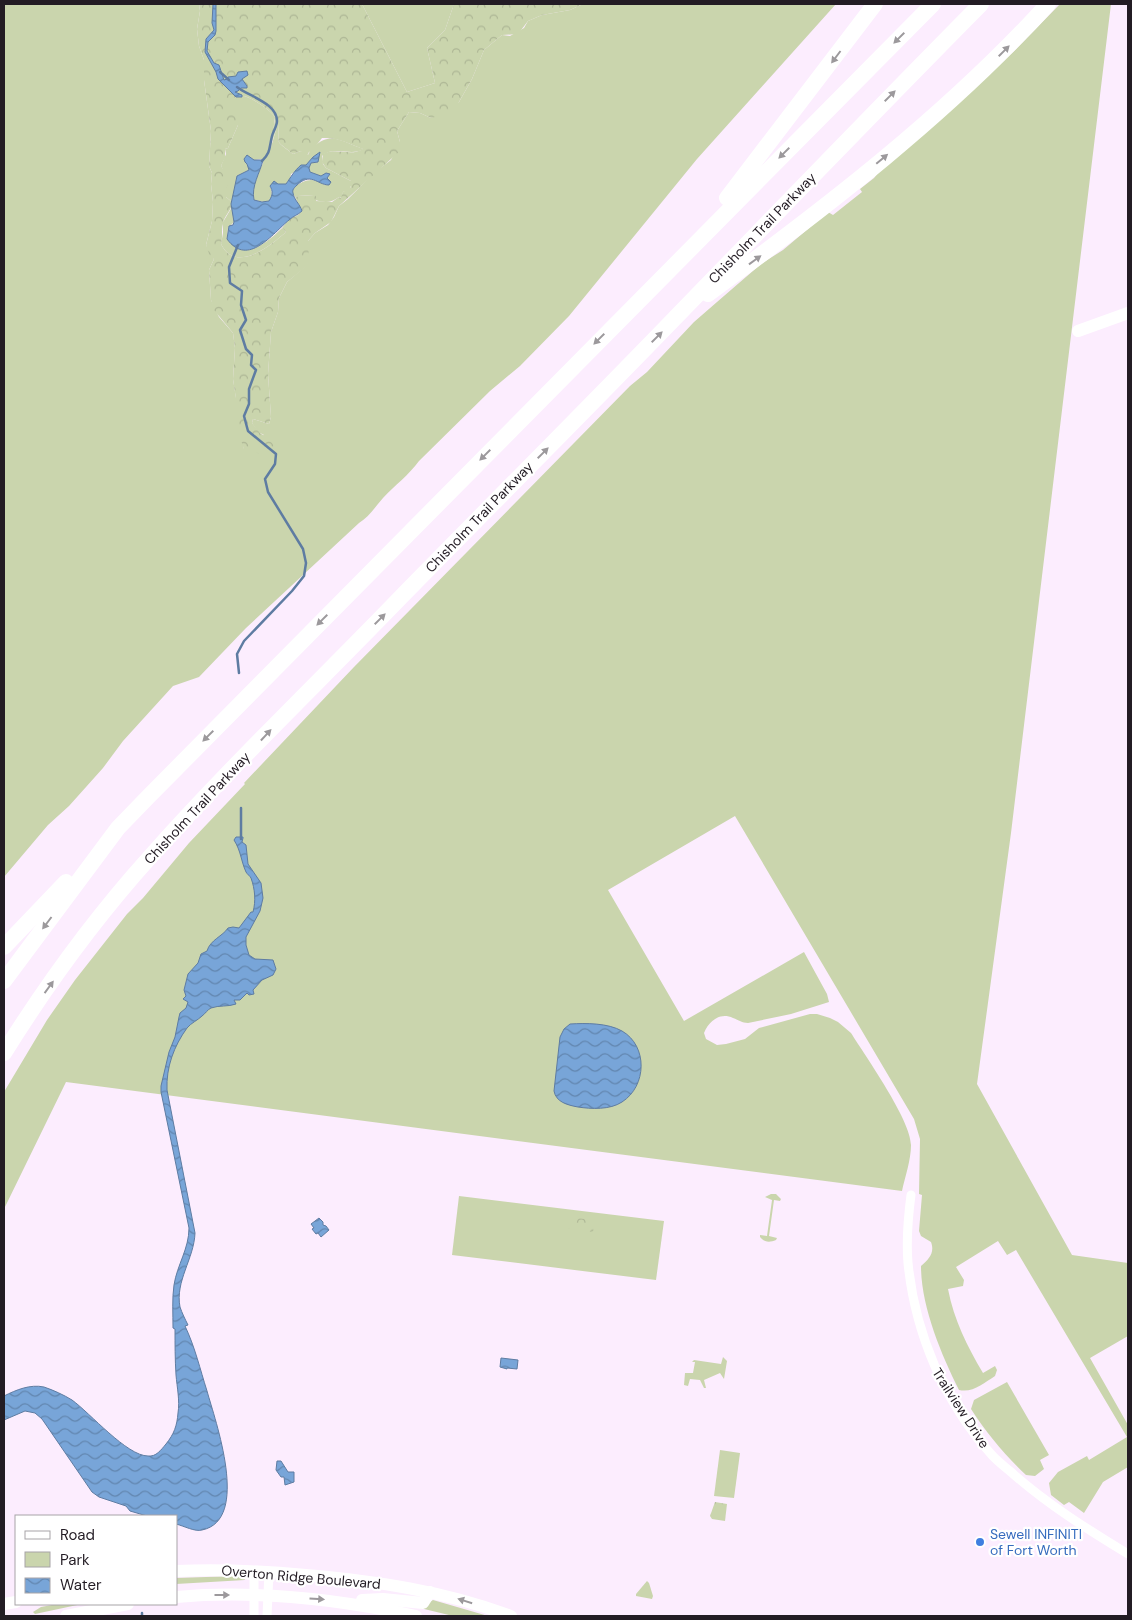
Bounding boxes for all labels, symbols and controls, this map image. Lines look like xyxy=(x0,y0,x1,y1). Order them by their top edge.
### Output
one-way arrow xyxy=(893,32,905,44)
one-way arrow xyxy=(998,45,1010,57)
one-way arrow xyxy=(831,50,841,64)
one-way arrow xyxy=(884,90,896,102)
one-way arrow xyxy=(778,147,790,159)
one-way arrow xyxy=(876,153,888,165)
street label: Chisholm Trail Parkway xyxy=(704,169,820,287)
one-way arrow xyxy=(748,255,762,265)
one-way arrow xyxy=(650,331,662,343)
one-way arrow xyxy=(594,333,606,345)
one-way arrow xyxy=(536,447,548,459)
one-way arrow xyxy=(479,449,491,461)
street label: Chisholm Trail Parkway xyxy=(421,458,537,576)
one-way arrow xyxy=(374,613,386,625)
one-way arrow xyxy=(316,614,328,626)
one-way arrow xyxy=(260,729,272,741)
one-way arrow xyxy=(202,730,214,742)
street label: Chisholm Trail Parkway xyxy=(140,748,254,868)
one-way arrow xyxy=(41,916,52,929)
one-way arrow xyxy=(44,980,54,994)
street label: Trailview Drive xyxy=(928,1364,994,1452)
legend xyxy=(15,1515,178,1605)
text: Road xyxy=(60,1525,95,1545)
place label: Sewell INFINITI of Fort Worth xyxy=(990,1525,1082,1559)
marker: Sewell INFINITI of Fort Worth xyxy=(974,1536,986,1548)
text: Park xyxy=(60,1550,90,1570)
street label: Overton Ridge Boulevard xyxy=(221,1561,381,1593)
text: Water xyxy=(60,1575,102,1595)
one-way arrow xyxy=(215,1591,231,1599)
one-way arrow xyxy=(309,1596,325,1604)
one-way arrow xyxy=(457,1596,472,1604)

